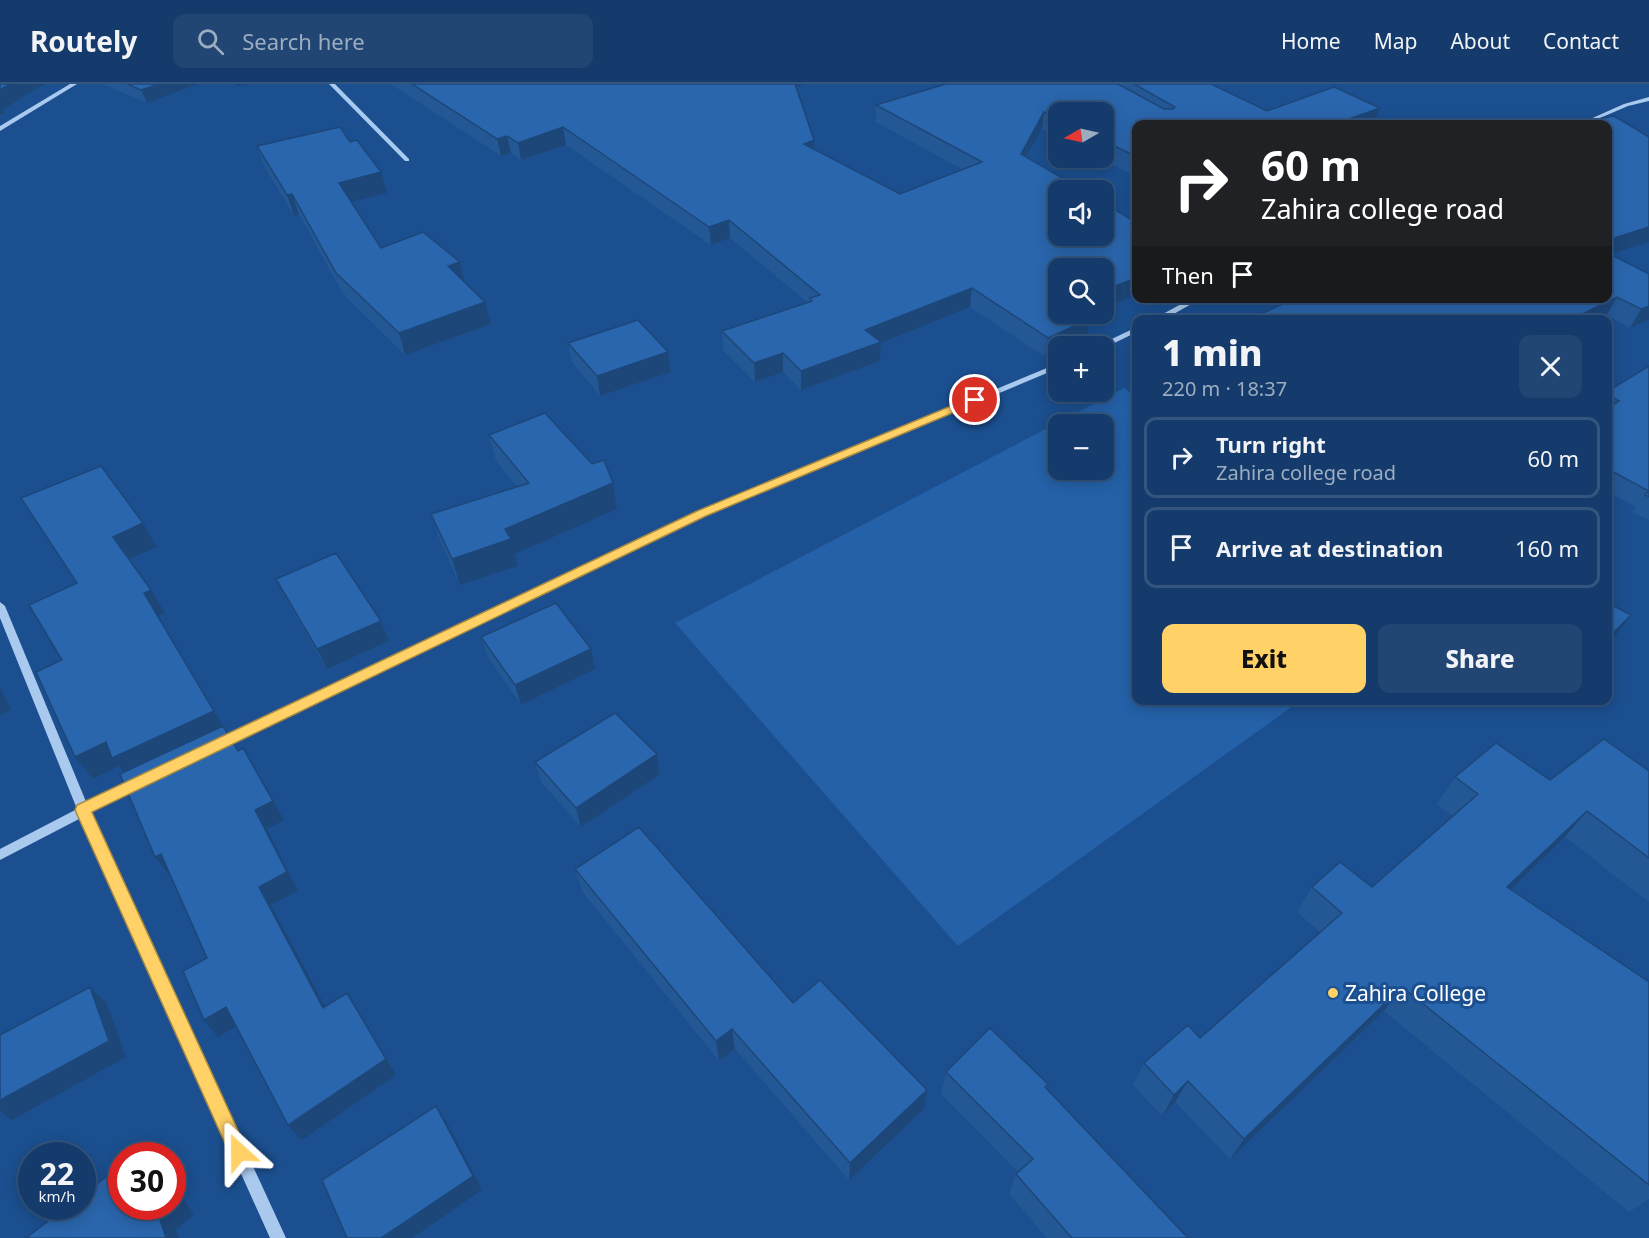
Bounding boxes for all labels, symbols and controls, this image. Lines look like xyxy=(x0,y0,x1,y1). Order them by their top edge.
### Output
search box xyxy=(173,14,593,68)
text: Routely xyxy=(30,22,137,60)
icon: search xyxy=(194,25,227,58)
text: Search here xyxy=(242,26,365,56)
text: Home xyxy=(1281,27,1341,55)
text: Map xyxy=(1374,27,1417,55)
text: About xyxy=(1450,27,1510,55)
text: Contact xyxy=(1543,27,1619,55)
north arrow xyxy=(1048,102,1114,168)
map controls xyxy=(1048,102,1114,480)
text: 60 m xyxy=(1261,136,1361,193)
icon: right xyxy=(1162,144,1240,222)
button: sound xyxy=(1048,180,1114,246)
text: Zahira college road xyxy=(1261,190,1504,227)
button: search xyxy=(1048,258,1114,324)
icon: arrive xyxy=(1226,258,1259,291)
text: Then xyxy=(1162,260,1214,290)
text: 1 min xyxy=(1162,328,1263,377)
button: close xyxy=(1519,335,1582,398)
button: + xyxy=(1048,336,1114,402)
pin xyxy=(949,374,1000,425)
text: 220 m · 18:37 xyxy=(1162,375,1287,402)
icon: arrive xyxy=(958,383,991,416)
button: − xyxy=(1048,414,1114,480)
text: Turn right xyxy=(1216,429,1326,459)
icon: right xyxy=(1165,441,1198,474)
text: 60 m xyxy=(1528,443,1579,473)
text: Zahira college road xyxy=(1216,459,1396,486)
icon: arrive xyxy=(1165,531,1198,564)
text: Arrive at destination xyxy=(1216,533,1443,563)
text: 160 m xyxy=(1515,533,1579,563)
button: Exit xyxy=(1162,624,1366,693)
button: Share xyxy=(1378,624,1582,693)
place label: Zahira College xyxy=(1345,979,1486,1007)
marker: Zahira College xyxy=(1326,986,1340,1000)
position arrow xyxy=(207,1120,271,1184)
speed limit sign: 30 xyxy=(108,1142,186,1220)
text: 22 xyxy=(40,1153,74,1194)
text: km/h xyxy=(39,1186,75,1206)

